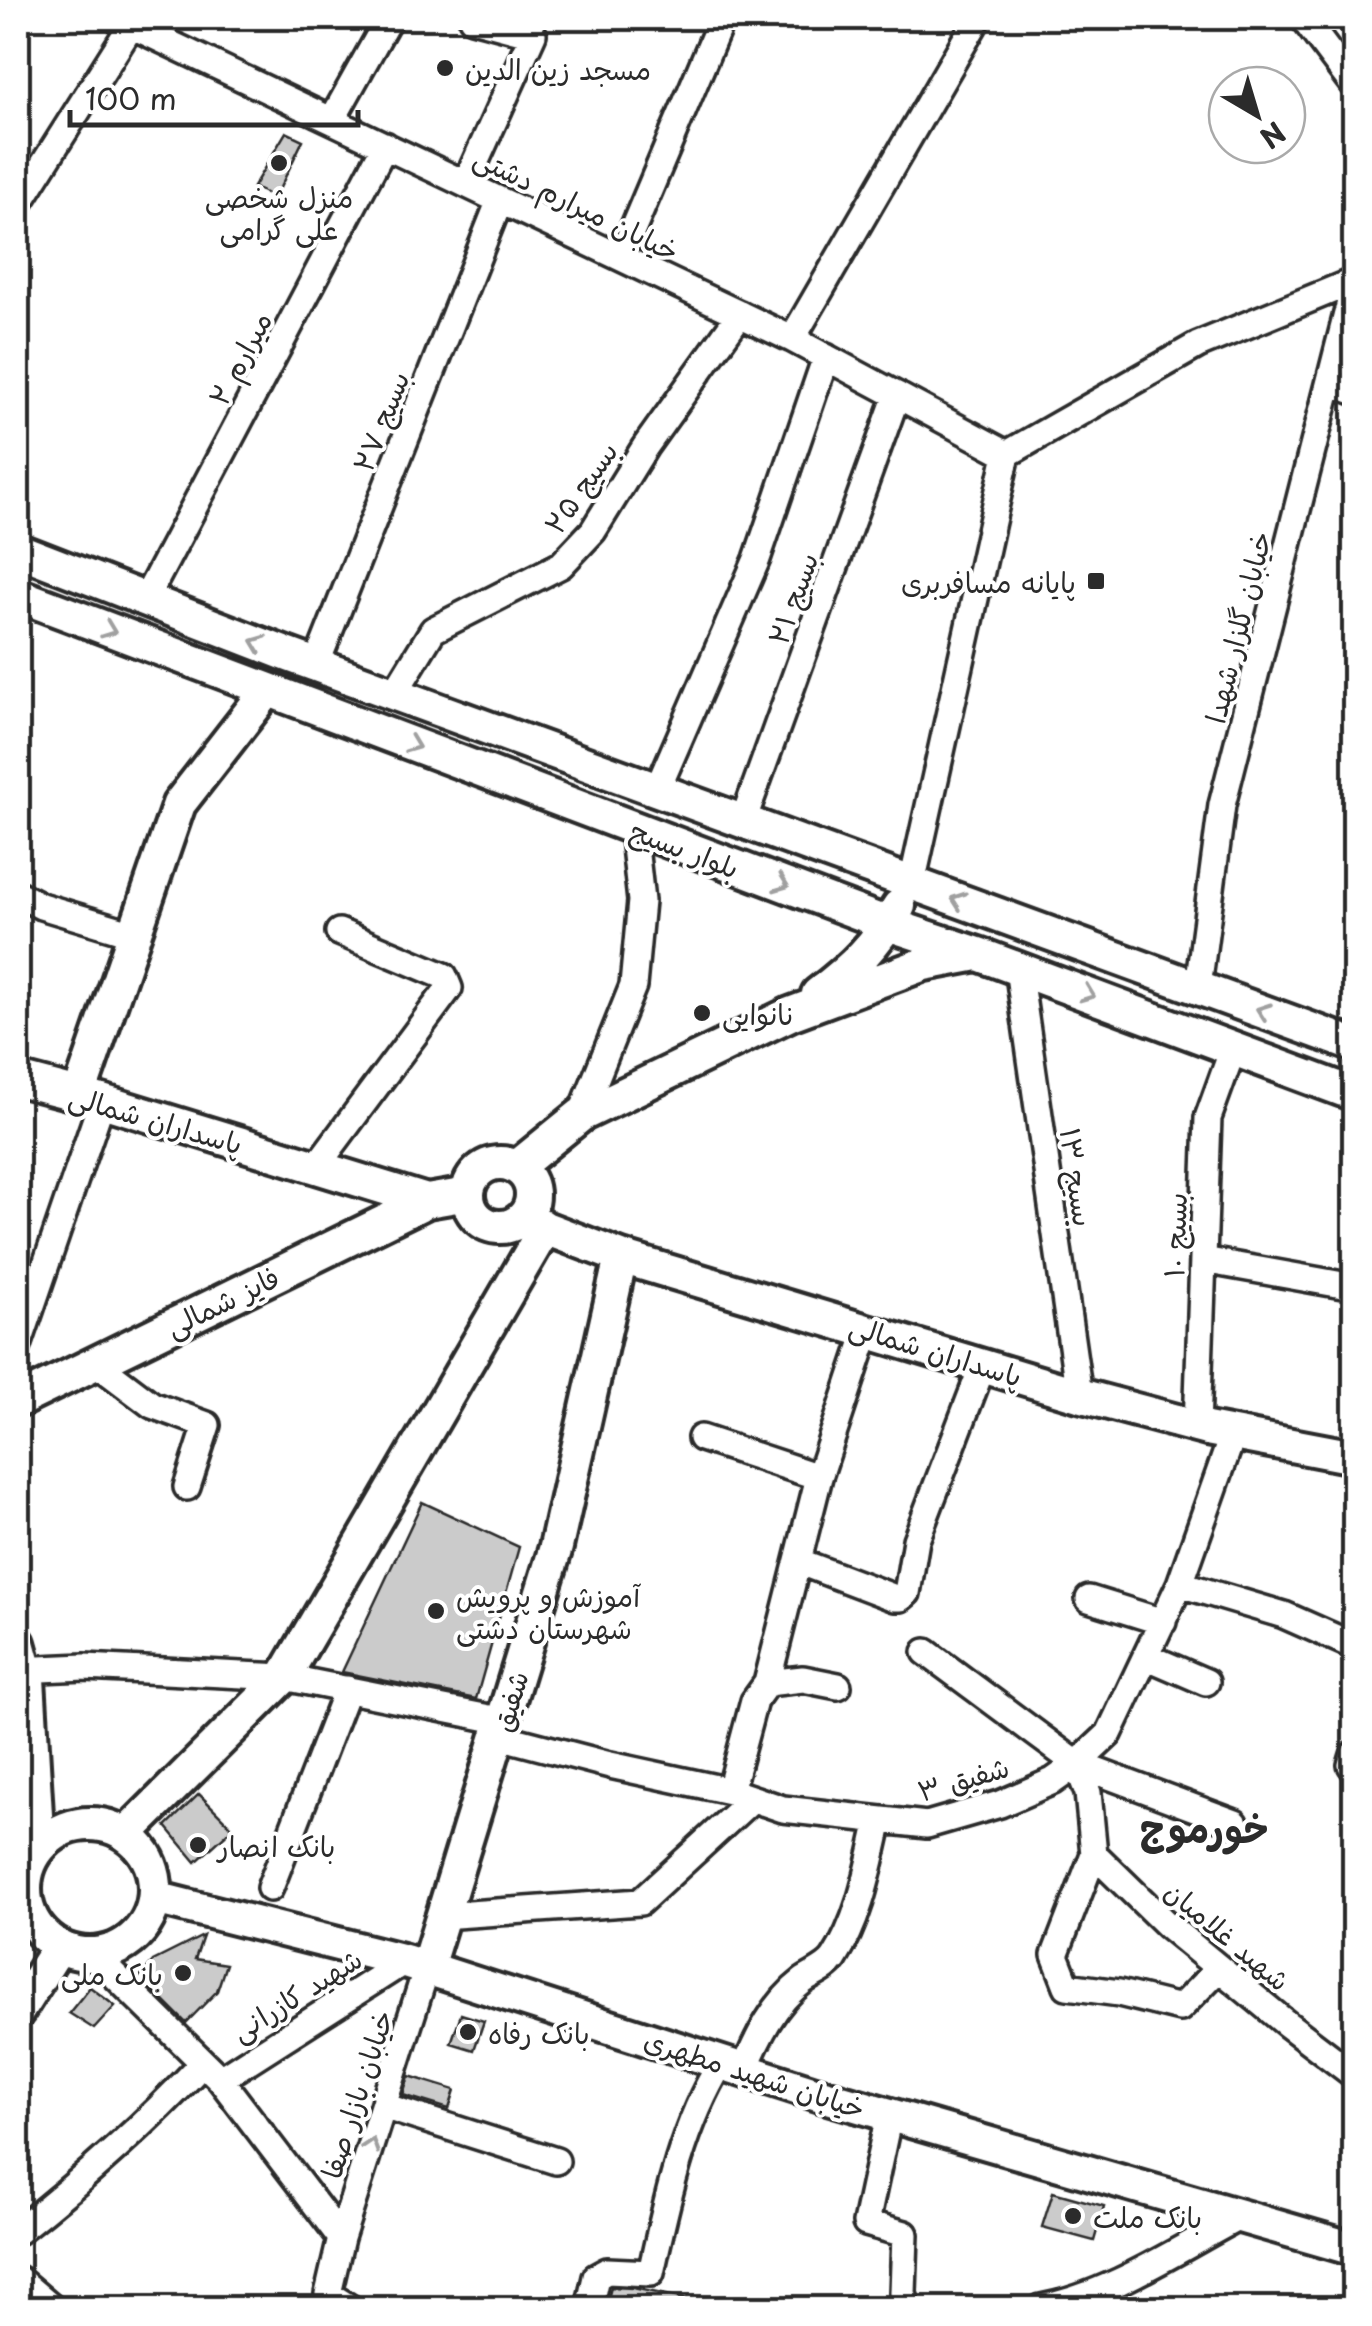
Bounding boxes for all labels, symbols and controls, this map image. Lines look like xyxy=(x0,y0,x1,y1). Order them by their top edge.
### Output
place label: مسجد زین الدین xyxy=(465,47,651,90)
marker: مسجد زین الدین xyxy=(434,57,456,79)
scale bar xyxy=(70,65,358,127)
north arrow xyxy=(1207,65,1307,165)
text: 100 m xyxy=(85,75,177,120)
text: N xyxy=(1251,112,1295,160)
street label: خیابان میرارم دشتی xyxy=(466,135,687,273)
marker: منزل شخصی علی گرامی xyxy=(268,152,290,174)
place label: منزل شخصی علی گرامی xyxy=(205,175,353,250)
street label: میرارم ۲ xyxy=(196,303,283,414)
street label: بسیج ۲۷ xyxy=(340,364,420,478)
street label: بسیج ۲۵ xyxy=(532,432,628,542)
street label: خیابان گلزار شهدا xyxy=(1192,526,1282,728)
street label: بسیج ۲۱ xyxy=(756,546,828,650)
place label: پایانه مسافربری xyxy=(901,560,1076,603)
marker: پایانه مسافربری xyxy=(1085,570,1107,592)
one-way arrow xyxy=(99,618,116,639)
one-way arrow xyxy=(250,635,268,655)
one-way arrow xyxy=(403,733,420,754)
street label: بلوار بسیج xyxy=(624,808,746,888)
one-way arrow xyxy=(773,873,790,893)
one-way arrow xyxy=(950,891,967,912)
one-way arrow xyxy=(1078,982,1096,1002)
place label: نانوایی xyxy=(722,992,795,1035)
marker: نانوایی xyxy=(691,1002,713,1024)
one-way arrow xyxy=(1255,1003,1273,1023)
street label: پاسداران شمالی xyxy=(64,1074,248,1164)
street label: بسیج ۱۳ xyxy=(1050,1125,1106,1229)
street label: بسیج ۱۰ xyxy=(1151,1192,1197,1278)
street label: فایز شمالی xyxy=(158,1255,286,1347)
street label: پاسداران شمالی xyxy=(844,1303,1028,1397)
place label: آموزش و پرویش شهرستان دشتی xyxy=(456,1574,641,1649)
marker: آموزش و پرویش شهرستان دشتی xyxy=(425,1600,447,1622)
street label: شفیق xyxy=(479,1665,539,1737)
street label: شفیق ۳ xyxy=(912,1744,1014,1812)
district label: خورموج xyxy=(1140,1799,1268,1856)
place label: بانک انصار xyxy=(216,1824,336,1867)
marker: بانک انصار xyxy=(187,1834,209,1856)
street label: شهید غلامیان xyxy=(1156,1870,1300,2000)
street label: شهید کازرانی xyxy=(222,1937,370,2051)
place label: بانک ملی xyxy=(61,1952,163,1995)
marker: بانک ملی xyxy=(172,1962,194,1984)
street label: خیابان بازار صفا xyxy=(308,2004,404,2184)
place label: بانک رفاه xyxy=(488,2011,590,2054)
street label: خیابان شهید مطهری xyxy=(639,2017,871,2129)
marker: بانک رفاه xyxy=(457,2021,479,2043)
one-way arrow xyxy=(359,2138,380,2155)
place label: بانک ملت xyxy=(1093,2195,1202,2238)
marker: بانک ملت xyxy=(1062,2205,1084,2227)

